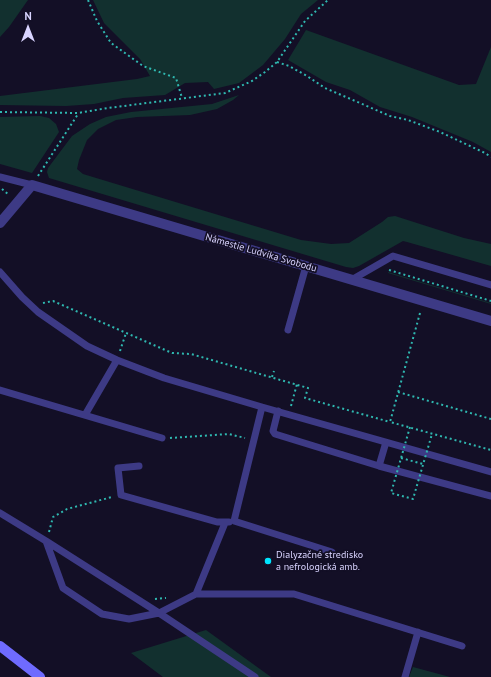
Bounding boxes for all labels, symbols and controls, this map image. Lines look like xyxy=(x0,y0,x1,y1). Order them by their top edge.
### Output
north arrow xyxy=(8,8,48,48)
text: N xyxy=(24,9,32,23)
street label: Námestie Ludvíka Svobodu xyxy=(204,231,318,275)
place label: Dialyzačné stredisko a nefrologická amb. xyxy=(276,549,363,572)
marker: Dialyzačné stredisko a nefrologická amb. xyxy=(263,556,273,566)

